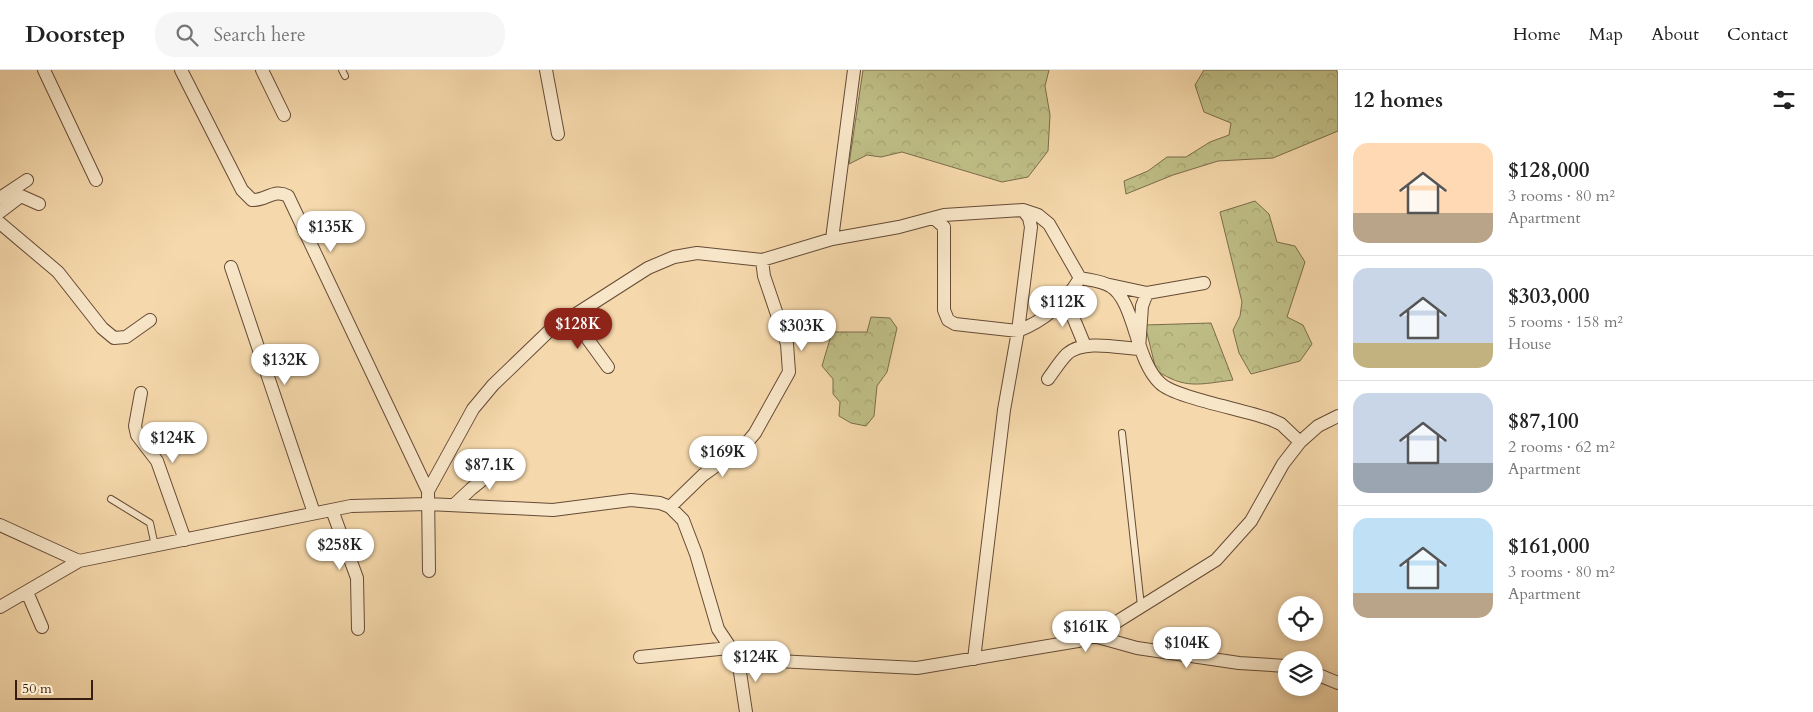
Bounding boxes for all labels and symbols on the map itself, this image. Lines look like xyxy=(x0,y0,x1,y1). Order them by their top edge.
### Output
pin: $135K xyxy=(296,210,366,253)
pin: $112K xyxy=(1028,286,1098,328)
pin: $128K xyxy=(543,308,613,350)
pin: $303K xyxy=(767,310,837,352)
pin: $132K xyxy=(250,344,320,386)
pin: $124K xyxy=(138,422,208,464)
pin: $169K xyxy=(688,436,758,478)
pin: $87.1K xyxy=(449,448,531,491)
pin: $258K xyxy=(305,528,375,571)
pin: $161K xyxy=(1051,610,1121,653)
pin: $104K xyxy=(1152,626,1222,669)
pin: $124K xyxy=(721,640,791,683)
scale bar xyxy=(15,677,92,700)

